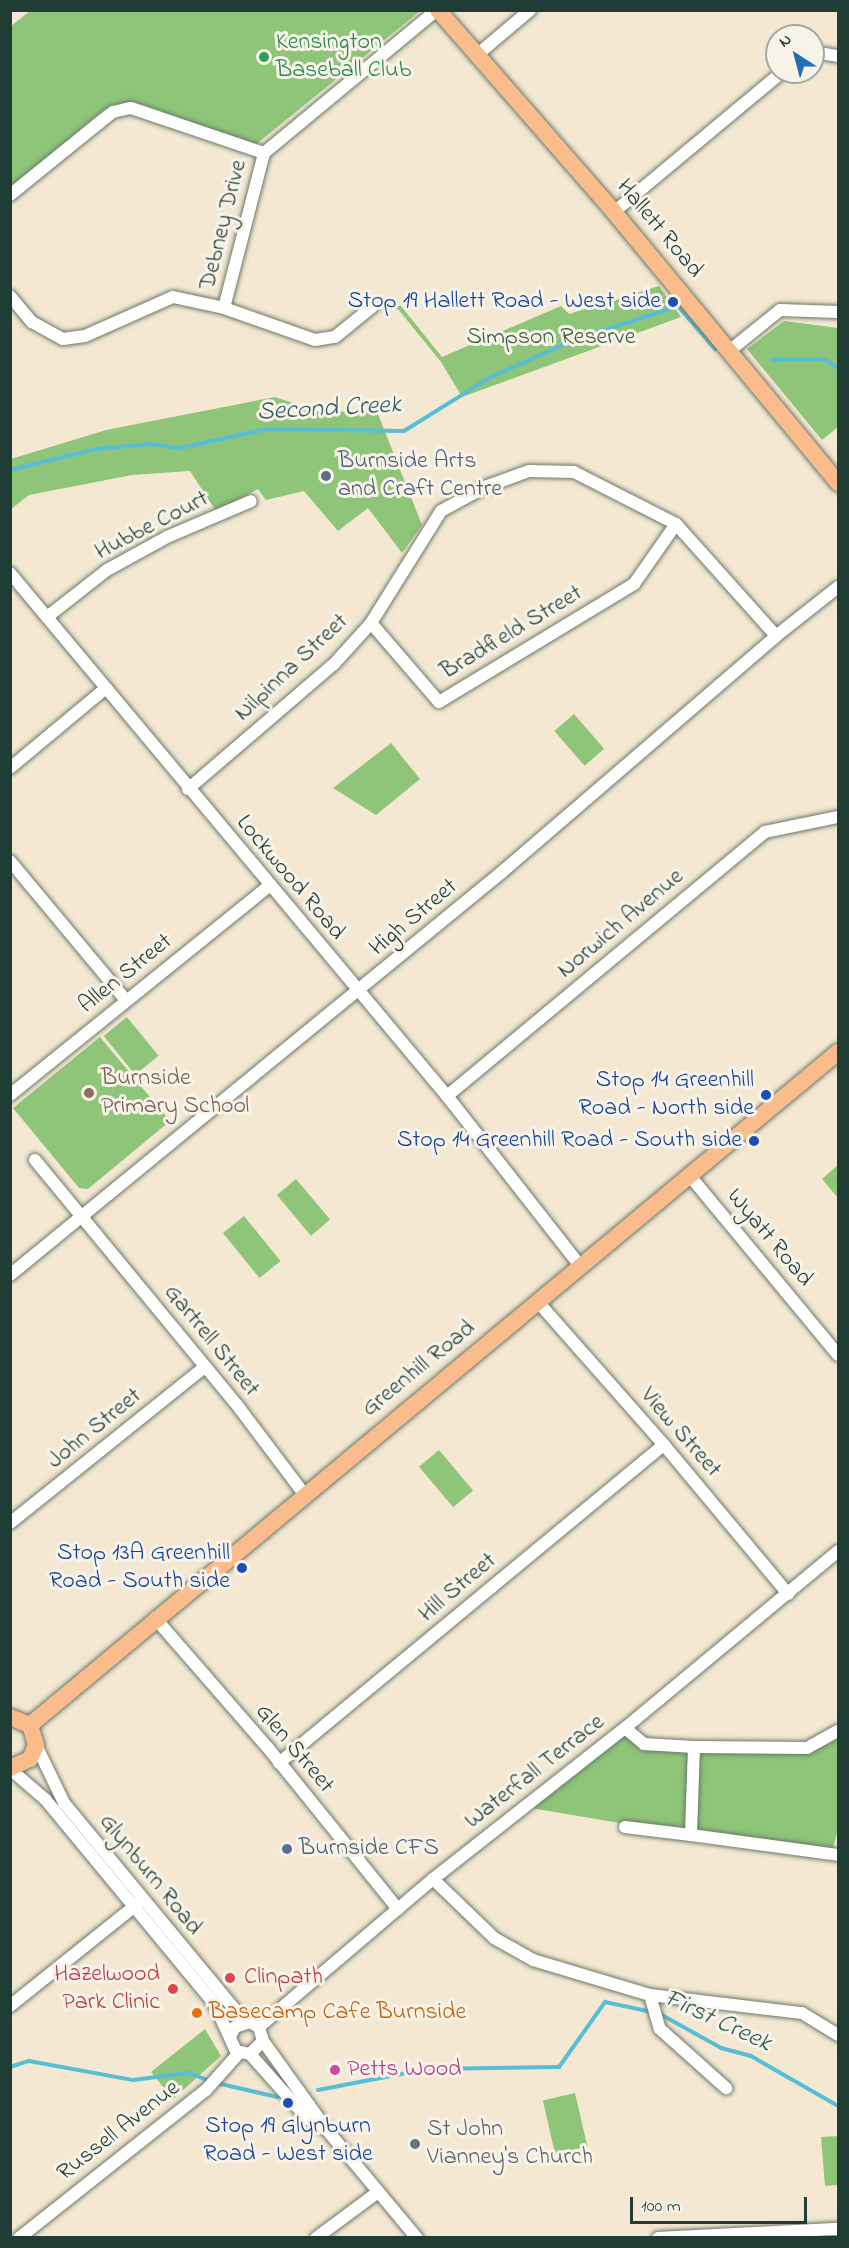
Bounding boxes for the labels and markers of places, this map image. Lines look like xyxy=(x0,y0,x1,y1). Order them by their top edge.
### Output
place label: Kensington Baseball Club xyxy=(276,29,411,85)
marker: Kensington Baseball Club xyxy=(257,50,271,64)
place label: Stop 19 Hallett Road - West side xyxy=(348,288,661,316)
marker: Stop 19 Hallett Road - West side xyxy=(666,295,680,309)
place label: Burnside Arts and Craft Centre xyxy=(338,448,502,504)
marker: Burnside Arts and Craft Centre xyxy=(319,469,333,483)
place label: Burnside Primary School xyxy=(101,1065,249,1121)
place label: Stop 14 Greenhill Road - North side xyxy=(578,1067,754,1123)
marker: Burnside Primary School xyxy=(82,1086,96,1100)
marker: Stop 14 Greenhill Road - North side xyxy=(759,1088,773,1102)
place label: Stop 14 Greenhill Road - South side xyxy=(397,1127,742,1155)
marker: Stop 14 Greenhill Road - South side xyxy=(747,1134,761,1148)
place label: Stop 13A Greenhill Road - South side xyxy=(49,1540,230,1596)
marker: Stop 13A Greenhill Road - South side xyxy=(235,1561,249,1575)
place label: Burnside CFS xyxy=(299,1835,439,1863)
marker: Burnside CFS xyxy=(280,1842,294,1856)
place label: Hazelwood Park Clinic xyxy=(54,1961,160,2017)
place label: Clinpath xyxy=(244,1964,323,1992)
marker: Clinpath xyxy=(221,1969,239,1987)
marker: Hazelwood Park Clinic xyxy=(164,1980,182,1998)
place label: Basecamp Cafe Burnside xyxy=(209,1999,466,2027)
marker: Basecamp Cafe Burnside xyxy=(190,2006,204,2020)
place label: Petts Wood xyxy=(347,2056,462,2084)
marker: Petts Wood xyxy=(328,2063,342,2077)
marker: Stop 19 Glynburn Road - West side xyxy=(281,2096,295,2110)
place label: Stop 19 Glynburn Road - West side xyxy=(203,2113,373,2169)
place label: St John Vianney's Church xyxy=(427,2116,593,2172)
marker: St John Vianney's Church xyxy=(408,2137,422,2151)

